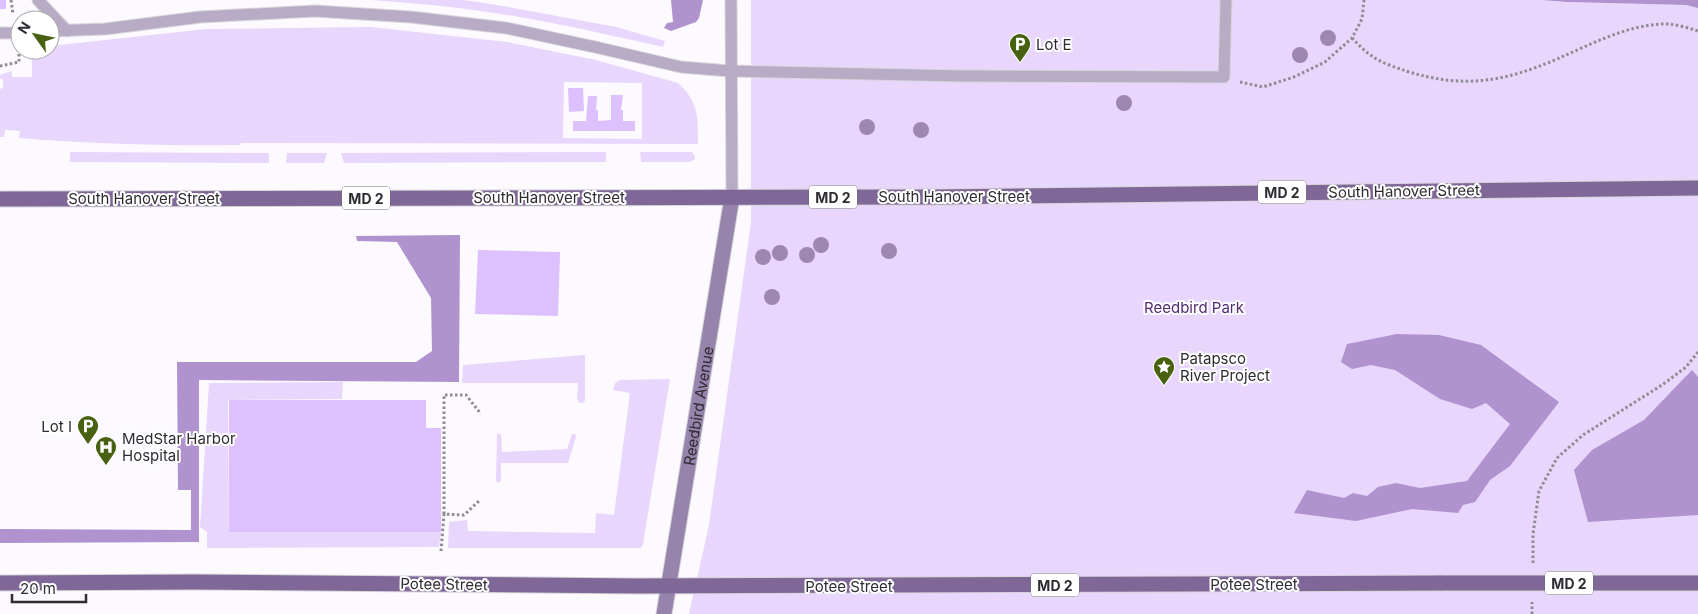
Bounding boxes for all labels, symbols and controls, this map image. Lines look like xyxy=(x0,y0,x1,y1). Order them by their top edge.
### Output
north arrow xyxy=(10,10,60,60)
text: N xyxy=(14,19,34,37)
parking icon: Lot E xyxy=(1008,32,1032,63)
place label: Lot E xyxy=(1036,35,1072,54)
road number: MD 2 xyxy=(1258,180,1306,203)
street label: South Hanover Street xyxy=(1328,180,1480,202)
road number: MD 2 xyxy=(809,186,857,208)
road number: MD 2 xyxy=(342,187,390,210)
street label: South Hanover Street xyxy=(878,187,1030,206)
street label: South Hanover Street xyxy=(473,188,625,207)
street label: South Hanover Street xyxy=(68,189,220,208)
park label: Reedbird Park xyxy=(1144,298,1245,317)
street label: Reedbird Avenue xyxy=(679,345,717,467)
place label: Patapsco River Project xyxy=(1180,349,1270,385)
place icon: Patapsco River Project xyxy=(1152,355,1176,386)
parking icon: Lot I xyxy=(76,414,100,445)
place label: Lot I xyxy=(41,417,72,436)
place label: MedStar Harbor Hospital xyxy=(122,429,236,465)
hospital icon: MedStar Harbor Hospital xyxy=(94,435,118,466)
scale bar xyxy=(12,572,86,604)
road number: MD 2 xyxy=(1545,572,1593,594)
street label: Potee Street xyxy=(400,574,488,594)
road number: MD 2 xyxy=(1031,574,1079,596)
street label: Potee Street xyxy=(1210,575,1298,594)
street label: Potee Street xyxy=(805,577,893,596)
text: 20 m xyxy=(20,579,56,598)

